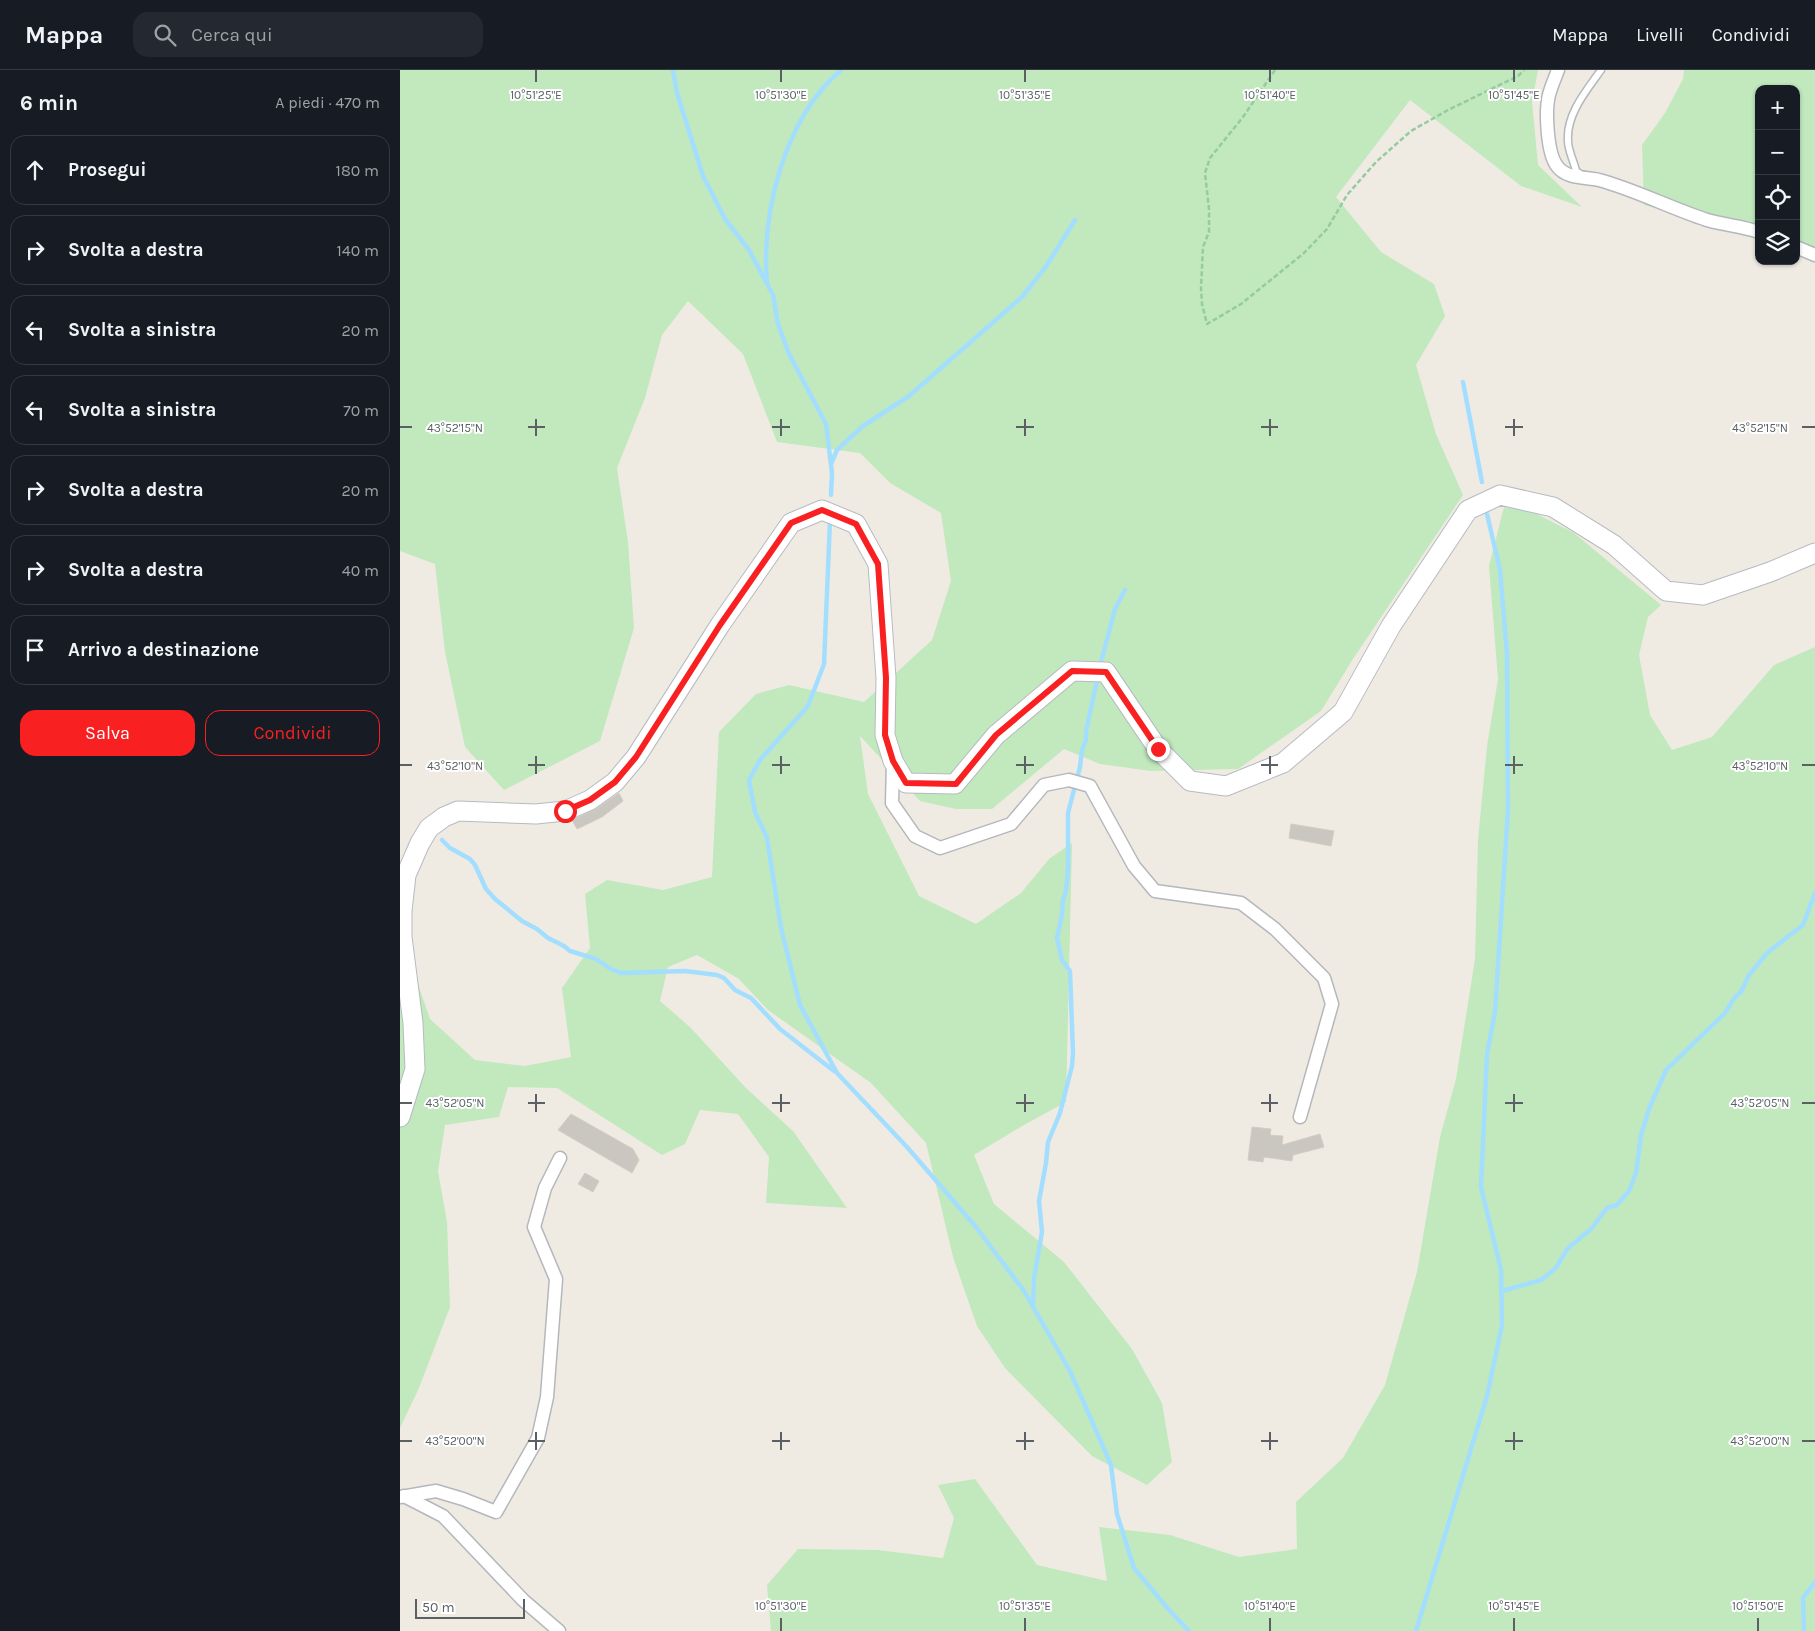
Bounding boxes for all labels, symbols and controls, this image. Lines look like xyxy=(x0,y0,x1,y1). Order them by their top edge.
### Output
search box xyxy=(133,12,483,57)
text: Mappa xyxy=(25,21,103,49)
icon: search xyxy=(151,21,179,49)
text: Cerca qui xyxy=(191,24,273,46)
text: Mappa xyxy=(1552,24,1608,46)
text: Livelli xyxy=(1636,24,1684,46)
text: Condividi xyxy=(1712,24,1790,46)
map controls xyxy=(1755,85,1800,265)
button: + xyxy=(1755,85,1800,130)
text: 10°51'25"E xyxy=(510,88,562,102)
text: 10°51'30"E xyxy=(755,88,807,102)
text: 10°51'35"E xyxy=(999,88,1051,102)
text: 10°51'40"E xyxy=(1244,88,1296,102)
text: 10°51'45"E xyxy=(1488,88,1540,102)
text: 6 min xyxy=(20,91,78,115)
text: A piedi · 470 m xyxy=(275,93,380,112)
button: − xyxy=(1755,130,1800,175)
icon: ahead xyxy=(21,156,49,184)
text: Prosegui xyxy=(68,159,147,181)
text: 180 m xyxy=(336,161,379,180)
button: locate xyxy=(1755,175,1800,220)
button: layers xyxy=(1755,220,1800,265)
icon: right xyxy=(21,236,49,264)
text: Svolta a destra xyxy=(68,239,204,261)
text: 140 m xyxy=(337,241,379,260)
icon: left xyxy=(21,316,49,344)
text: Svolta a sinistra xyxy=(68,319,216,341)
text: 20 m xyxy=(341,321,379,340)
icon: left xyxy=(21,396,49,424)
text: Svolta a sinistra xyxy=(68,399,216,421)
text: 70 m xyxy=(343,401,379,420)
text: 43°52'15"N xyxy=(427,421,483,435)
text: 43°52'15"N xyxy=(1732,421,1788,435)
icon: right xyxy=(21,476,49,504)
text: Svolta a destra xyxy=(68,479,204,501)
text: 20 m xyxy=(341,481,379,500)
icon: right xyxy=(21,556,49,584)
text: Svolta a destra xyxy=(68,559,204,581)
text: 40 m xyxy=(342,561,379,580)
icon: arrive xyxy=(21,636,49,664)
text: Arrivo a destinazione xyxy=(68,639,259,661)
button: Salva xyxy=(20,710,195,756)
button: Condividi xyxy=(205,710,380,756)
route end xyxy=(1147,738,1170,761)
text: 43°52'10"N xyxy=(427,759,483,773)
text: 43°52'10"N xyxy=(1732,759,1788,773)
route start xyxy=(554,800,577,823)
text: 43°52'05"N xyxy=(426,1096,485,1110)
text: 43°52'05"N xyxy=(1731,1096,1790,1110)
text: 43°52'00"N xyxy=(425,1434,485,1448)
text: 43°52'00"N xyxy=(1730,1434,1790,1448)
scale bar xyxy=(415,1596,525,1619)
text: 50 m xyxy=(422,1599,455,1616)
text: 10°51'30"E xyxy=(755,1599,807,1613)
text: 10°51'35"E xyxy=(999,1599,1051,1613)
text: 10°51'40"E xyxy=(1244,1599,1296,1613)
text: 10°51'45"E xyxy=(1488,1599,1540,1613)
text: 10°51'50"E xyxy=(1732,1599,1784,1613)

